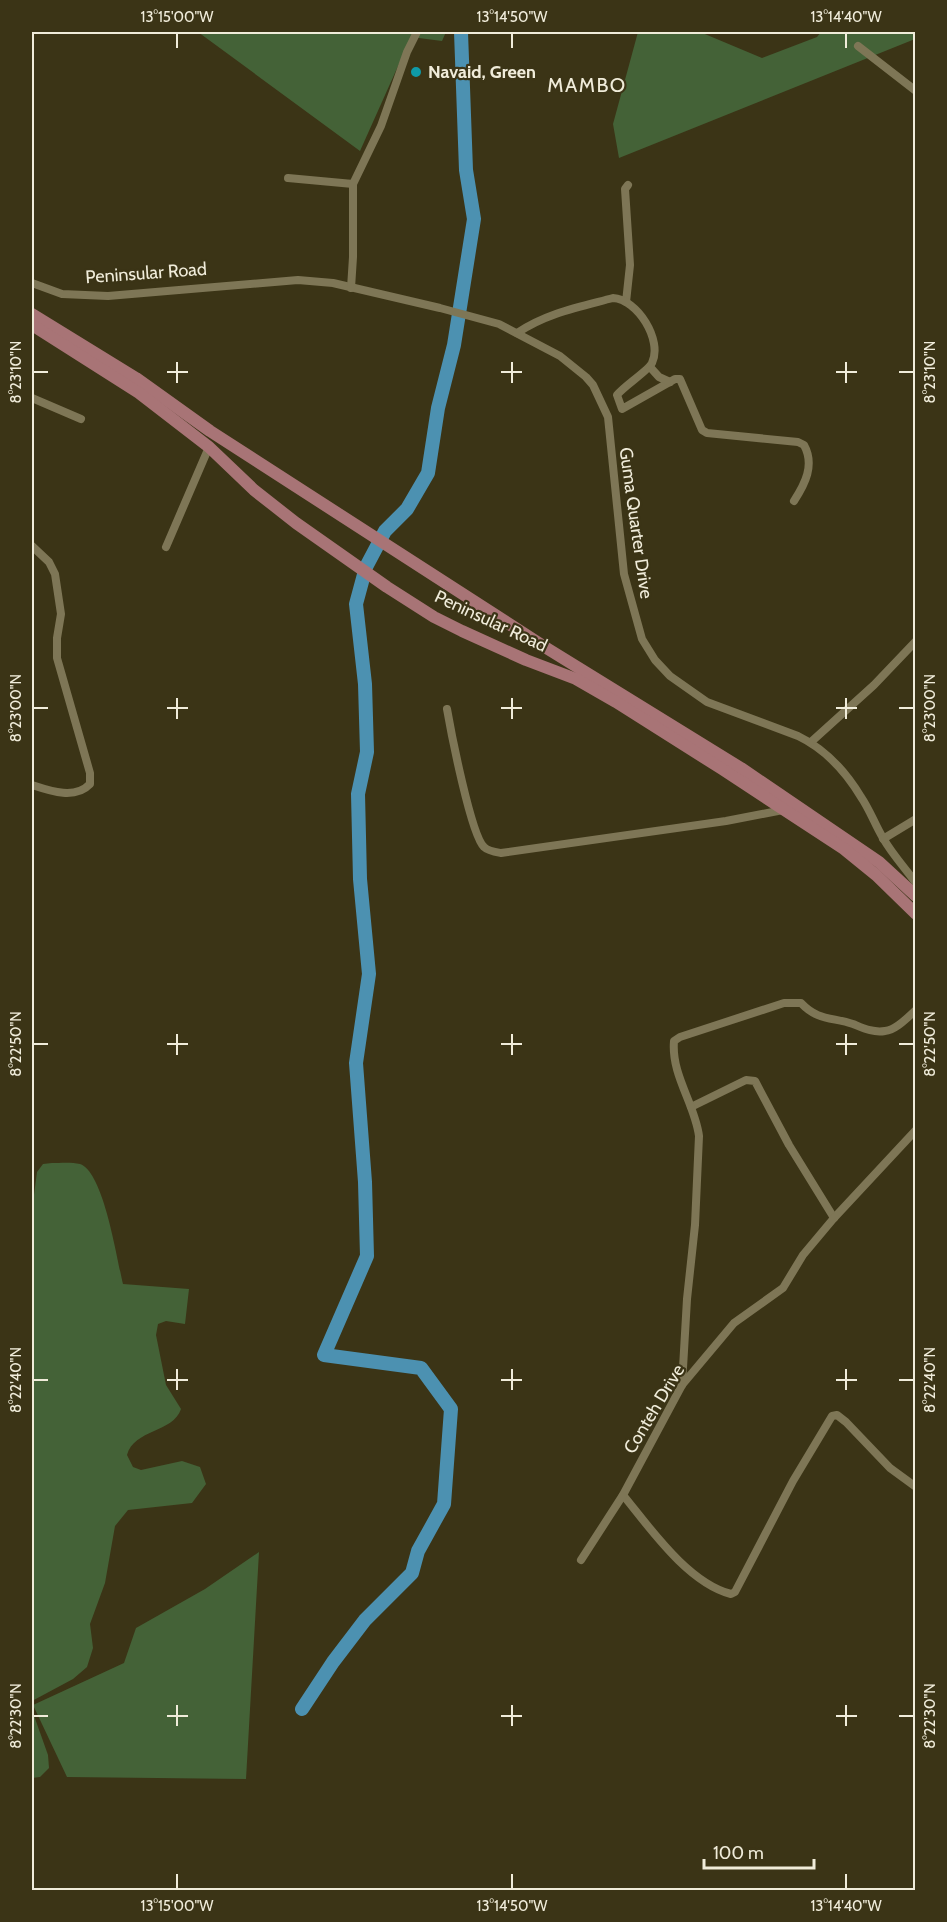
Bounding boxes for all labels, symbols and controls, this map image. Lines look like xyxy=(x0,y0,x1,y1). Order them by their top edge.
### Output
text: 13°15'00"W xyxy=(141,8,214,26)
text: 13°14'50"W xyxy=(477,8,548,26)
text: 13°14'40"W xyxy=(810,8,882,26)
place label: Navaid, Green xyxy=(428,61,536,83)
marker: Navaid, Green xyxy=(409,65,423,79)
district label: MAMBO xyxy=(547,73,627,97)
street label: Peninsular Road xyxy=(84,258,208,288)
text: 8°23'10"N xyxy=(7,341,25,403)
text: 8°23'10"N xyxy=(921,341,939,403)
street label: Guma Quarter Drive xyxy=(614,446,658,600)
street label: Peninsular Road xyxy=(431,585,551,657)
text: 8°23'00"N xyxy=(7,674,25,742)
text: 8°23'00"N xyxy=(921,674,939,742)
text: 8°22'50"N xyxy=(7,1011,25,1077)
text: 8°22'50"N xyxy=(921,1011,939,1077)
text: 8°22'40"N xyxy=(7,1347,25,1413)
text: 8°22'40"N xyxy=(921,1347,939,1413)
street label: Conteh Drive xyxy=(619,1360,689,1458)
text: 8°22'30"N xyxy=(7,1683,25,1749)
text: 8°22'30"N xyxy=(921,1683,939,1749)
scale bar xyxy=(704,1832,814,1870)
text: 100 m xyxy=(713,1842,764,1864)
text: 13°15'00"W xyxy=(141,1897,214,1915)
text: 13°14'50"W xyxy=(477,1897,548,1915)
text: 13°14'40"W xyxy=(810,1897,882,1915)

